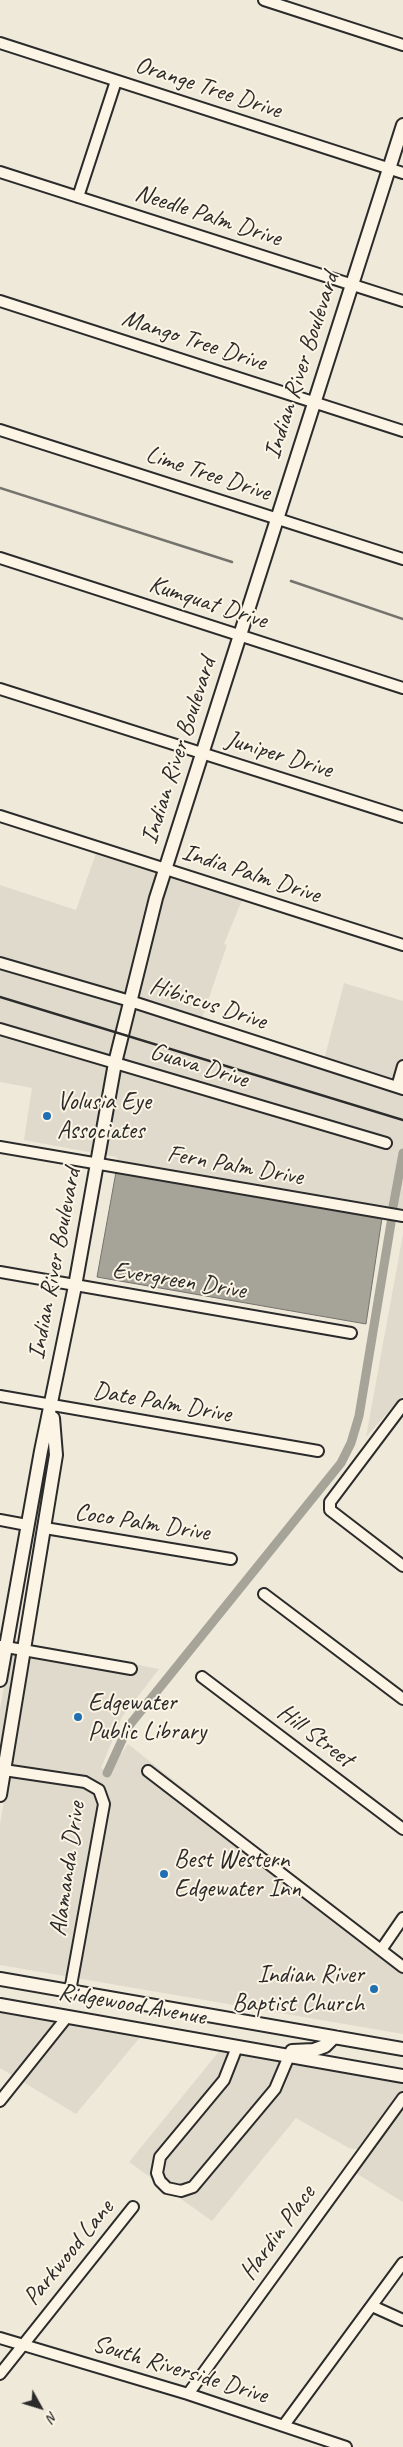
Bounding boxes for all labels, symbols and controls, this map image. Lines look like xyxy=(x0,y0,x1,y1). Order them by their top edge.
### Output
street label: Orange Tree Drive xyxy=(131,50,285,126)
street label: Needle Palm Drive xyxy=(131,178,285,254)
street label: Indian River Boulevard xyxy=(258,269,346,463)
street label: Mango Tree Drive xyxy=(118,304,270,378)
street label: Lime Tree Drive xyxy=(142,440,274,508)
street label: Kumquat Drive xyxy=(145,570,271,636)
street label: Indian River Boulevard xyxy=(135,654,223,848)
street label: Juniper Drive xyxy=(222,725,336,785)
street label: India Palm Drive xyxy=(178,838,324,910)
street label: Hibiscus Drive xyxy=(146,971,270,1037)
street label: Guava Drive xyxy=(146,1037,252,1095)
place label: Volusia Eye Associates xyxy=(57,1087,151,1146)
marker: Volusia Eye Associates xyxy=(41,1110,53,1122)
street label: Fern Palm Drive xyxy=(165,1139,305,1193)
street label: Indian River Boulevard xyxy=(22,1166,88,1362)
street label: Evergreen Drive xyxy=(110,1256,248,1306)
street label: Date Palm Drive xyxy=(91,1376,233,1430)
street label: Coco Palm Drive xyxy=(72,1498,212,1548)
place label: Edgewater Public Library xyxy=(88,1688,206,1747)
street label: Hill Street xyxy=(271,1698,359,1774)
marker: Edgewater Public Library xyxy=(72,1711,84,1723)
street label: Alamanda Drive xyxy=(44,1800,92,1938)
place label: Best Western Edgewater Inn xyxy=(174,1845,301,1904)
marker: Best Western Edgewater Inn xyxy=(158,1868,170,1880)
place label: Indian River Baptist Church xyxy=(232,1960,364,2019)
street label: Ridgewood Avenue xyxy=(56,1977,208,2033)
marker: Indian River Baptist Church xyxy=(368,1983,380,1995)
street label: Hardin Place xyxy=(234,2180,322,2286)
street label: Parkwood Lane xyxy=(17,2194,121,2312)
street label: South Riverside Drive xyxy=(89,2329,271,2411)
north arrow xyxy=(15,2382,65,2432)
text: N xyxy=(43,2408,61,2425)

